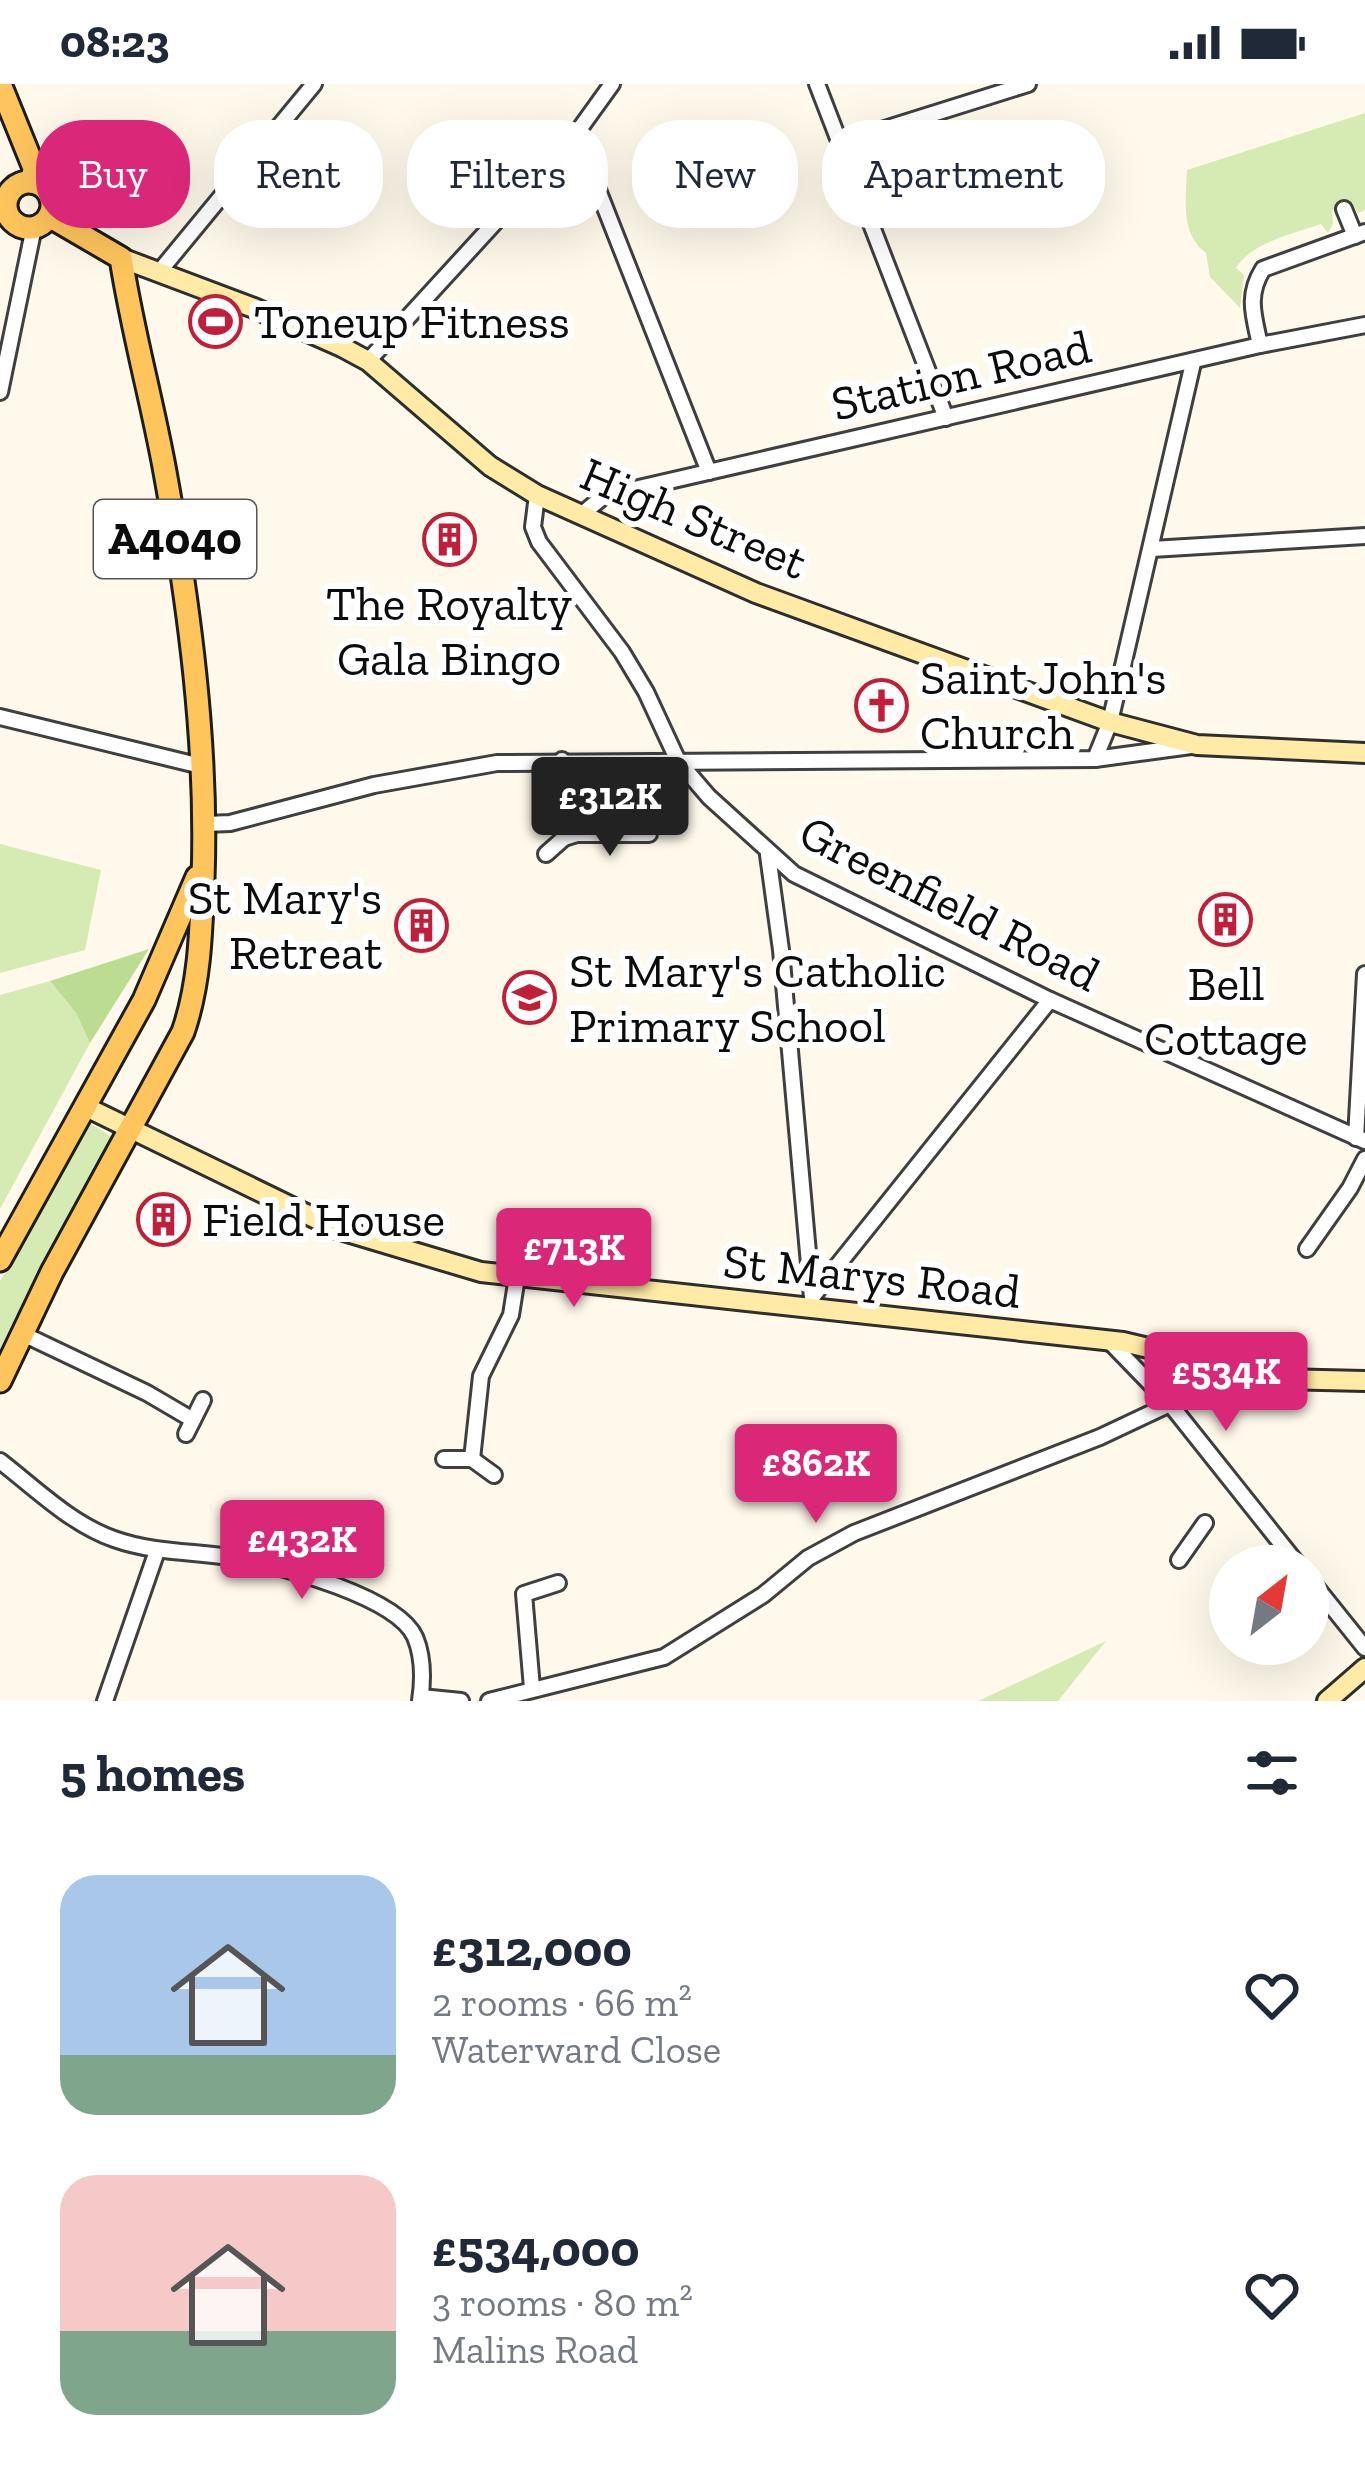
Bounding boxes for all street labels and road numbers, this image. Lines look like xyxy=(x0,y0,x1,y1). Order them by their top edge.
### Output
street label: Station Road xyxy=(826,318,1096,432)
street label: High Street xyxy=(573,445,816,591)
road number: A4040 xyxy=(94,500,256,578)
street label: Greenfield Road xyxy=(790,803,1110,1003)
street label: St Marys Road xyxy=(721,1232,1023,1320)

